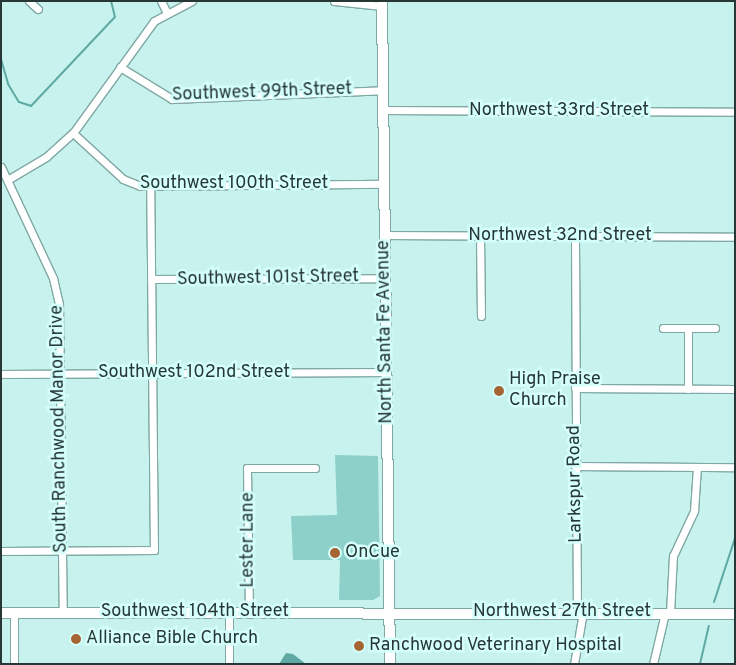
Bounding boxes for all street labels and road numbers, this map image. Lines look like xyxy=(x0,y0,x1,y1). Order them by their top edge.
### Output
street label: Southwest 99th Street xyxy=(171,79,353,107)
street label: Northwest 33rd Street xyxy=(469,100,649,122)
street label: Southwest 100th Street xyxy=(140,173,328,195)
street label: Northwest 32nd Street xyxy=(468,225,652,247)
street label: North Santa Fe Avenue xyxy=(374,240,398,424)
street label: Southwest 101st Street xyxy=(177,267,359,291)
street label: South Ranchwood Manor Drive xyxy=(47,305,73,553)
street label: Southwest 102nd Street xyxy=(98,362,290,384)
street label: Larkspur Road xyxy=(564,425,588,543)
street label: Lester Lane xyxy=(238,492,260,588)
street label: Southwest 104th Street xyxy=(101,601,289,623)
street label: Northwest 27th Street xyxy=(473,601,651,623)

